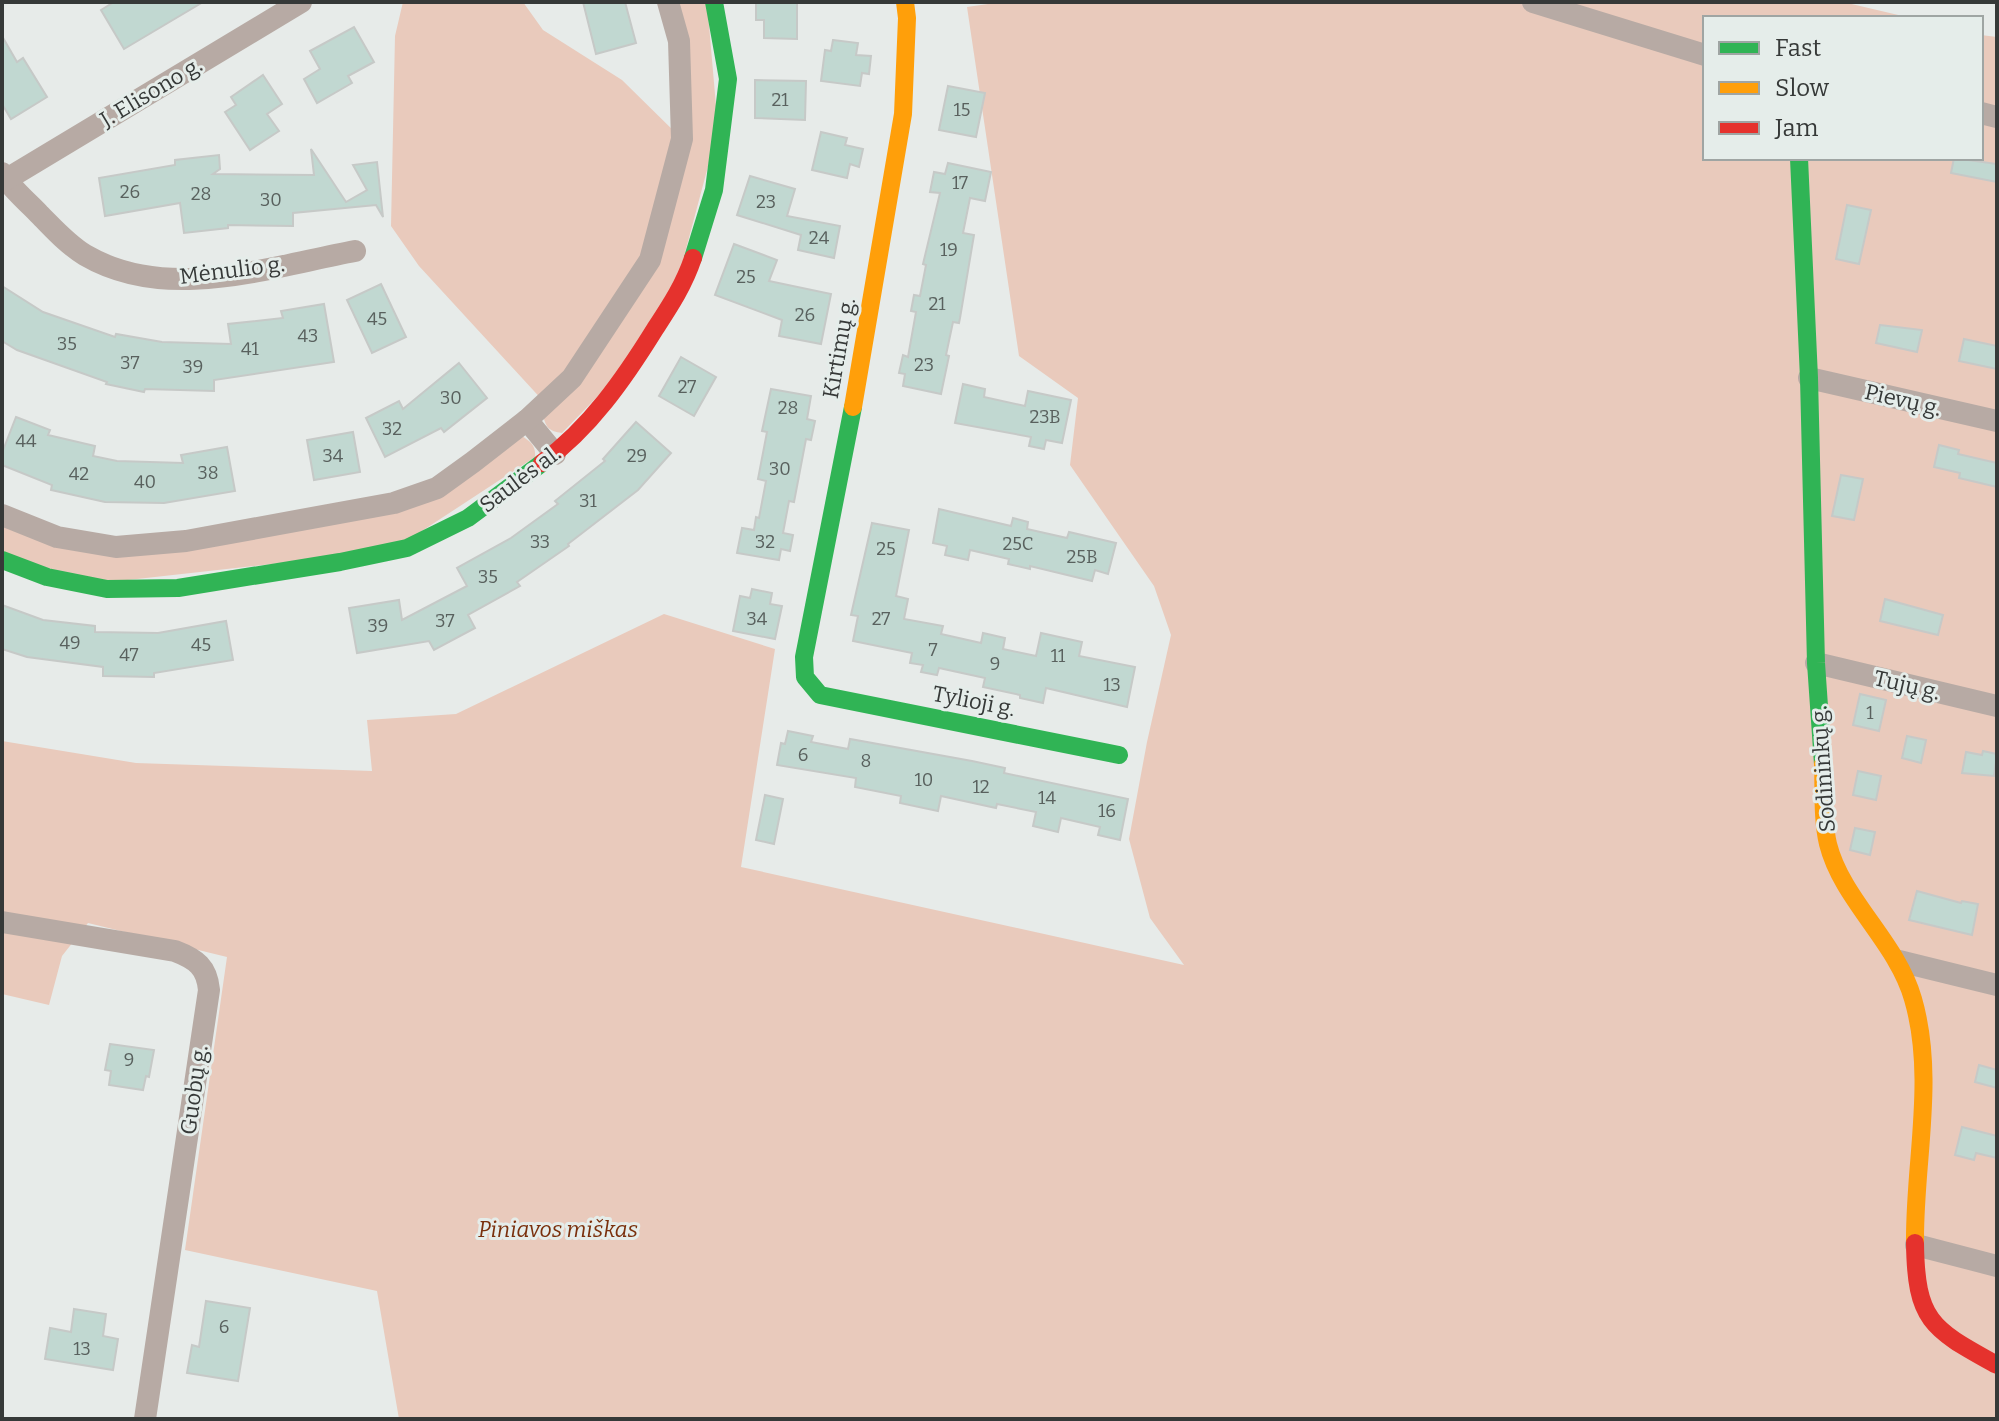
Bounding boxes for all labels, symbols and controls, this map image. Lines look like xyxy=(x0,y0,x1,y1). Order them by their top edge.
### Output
legend xyxy=(1703,16,1983,160)
text: Fast xyxy=(1775,34,1821,62)
street label: J. Elisono g. xyxy=(94,51,207,133)
text: Slow xyxy=(1775,74,1830,102)
house number: 21 xyxy=(771,89,789,111)
house number: 15 xyxy=(954,99,970,121)
text: Jam xyxy=(1774,114,1819,142)
house number: 17 xyxy=(952,172,968,194)
house number: 26 xyxy=(120,181,140,203)
house number: 28 xyxy=(191,183,211,205)
house number: 30 xyxy=(260,189,282,211)
house number: 23 xyxy=(756,191,776,213)
house number: 24 xyxy=(809,227,830,249)
house number: 19 xyxy=(940,239,958,261)
street label: Mėnulio g. xyxy=(178,250,286,290)
house number: 25 xyxy=(736,266,756,288)
house number: 21 xyxy=(928,293,946,315)
street label: Kirtimų g. xyxy=(817,295,861,401)
house number: 26 xyxy=(795,304,815,326)
house number: 45 xyxy=(367,308,387,330)
house number: 43 xyxy=(298,325,318,347)
house number: 35 xyxy=(57,333,77,355)
house number: 41 xyxy=(241,338,260,360)
house number: 37 xyxy=(120,352,140,374)
house number: 23 xyxy=(914,354,934,376)
house number: 39 xyxy=(183,356,203,378)
house number: 27 xyxy=(678,376,696,398)
street label: Pievų g. xyxy=(1862,378,1944,422)
house number: 30 xyxy=(440,387,462,409)
house number: 28 xyxy=(778,397,798,419)
house number: 23B xyxy=(1029,406,1061,428)
house number: 32 xyxy=(382,418,402,440)
house number: 44 xyxy=(15,430,37,452)
street label: Saulės al. xyxy=(474,440,566,518)
house number: 34 xyxy=(323,445,344,467)
house number: 29 xyxy=(627,445,647,467)
house number: 30 xyxy=(769,458,791,480)
house number: 38 xyxy=(197,462,219,484)
house number: 42 xyxy=(69,463,89,485)
house number: 40 xyxy=(134,471,156,493)
house number: 31 xyxy=(579,490,597,512)
house number: 33 xyxy=(530,531,550,553)
house number: 32 xyxy=(755,531,775,553)
house number: 25C xyxy=(1002,533,1034,555)
house number: 25 xyxy=(876,538,896,560)
house number: 25B xyxy=(1066,546,1098,568)
house number: 35 xyxy=(478,566,498,588)
house number: 34 xyxy=(747,608,768,630)
house number: 27 xyxy=(872,608,890,630)
house number: 37 xyxy=(435,610,455,632)
house number: 39 xyxy=(368,615,388,637)
house number: 49 xyxy=(59,632,81,654)
house number: 45 xyxy=(191,634,211,656)
house number: 7 xyxy=(928,639,938,661)
house number: 47 xyxy=(119,644,139,666)
house number: 11 xyxy=(1051,645,1066,667)
house number: 9 xyxy=(990,653,1000,675)
street label: Tujų g. xyxy=(1871,664,1943,706)
house number: 13 xyxy=(1103,674,1121,696)
street label: Tylioji g. xyxy=(930,680,1018,722)
house number: 1 xyxy=(1866,702,1874,724)
street label: Sodininkų g. xyxy=(1805,705,1841,833)
house number: 6 xyxy=(798,744,808,766)
house number: 8 xyxy=(861,750,871,772)
house number: 10 xyxy=(915,769,933,791)
house number: 12 xyxy=(972,776,990,798)
house number: 14 xyxy=(1038,787,1056,809)
house number: 16 xyxy=(1098,800,1116,822)
street label: Guobų g. xyxy=(174,1044,214,1136)
house number: 9 xyxy=(124,1049,134,1071)
park label: Piniavos miškas xyxy=(478,1216,638,1243)
house number: 6 xyxy=(219,1316,229,1338)
house number: 13 xyxy=(73,1338,91,1360)

